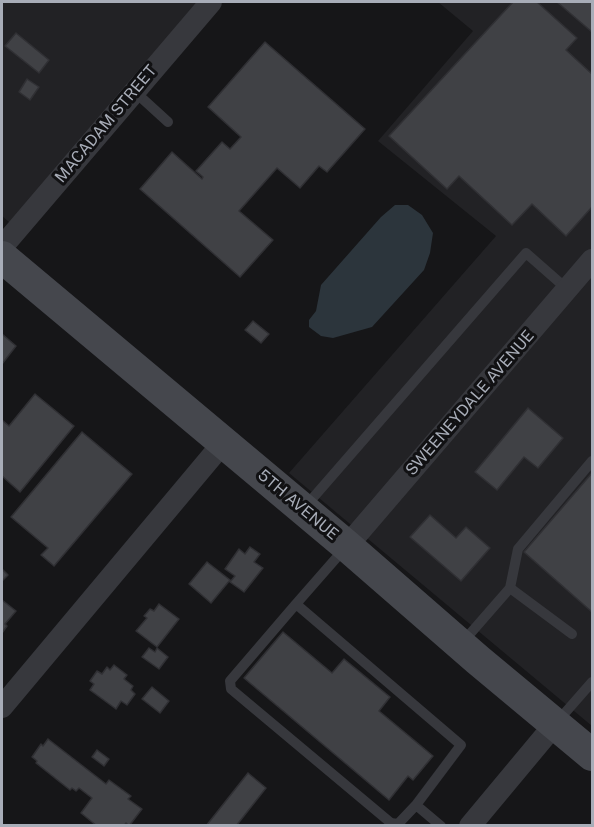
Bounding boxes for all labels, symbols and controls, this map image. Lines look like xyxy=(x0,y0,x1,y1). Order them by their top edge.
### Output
street label: MACADAM STREET xyxy=(51,61,161,187)
street label: SWEENEYDALE AVENUE xyxy=(402,326,538,480)
street label: 5TH AVENUE xyxy=(254,466,342,544)

